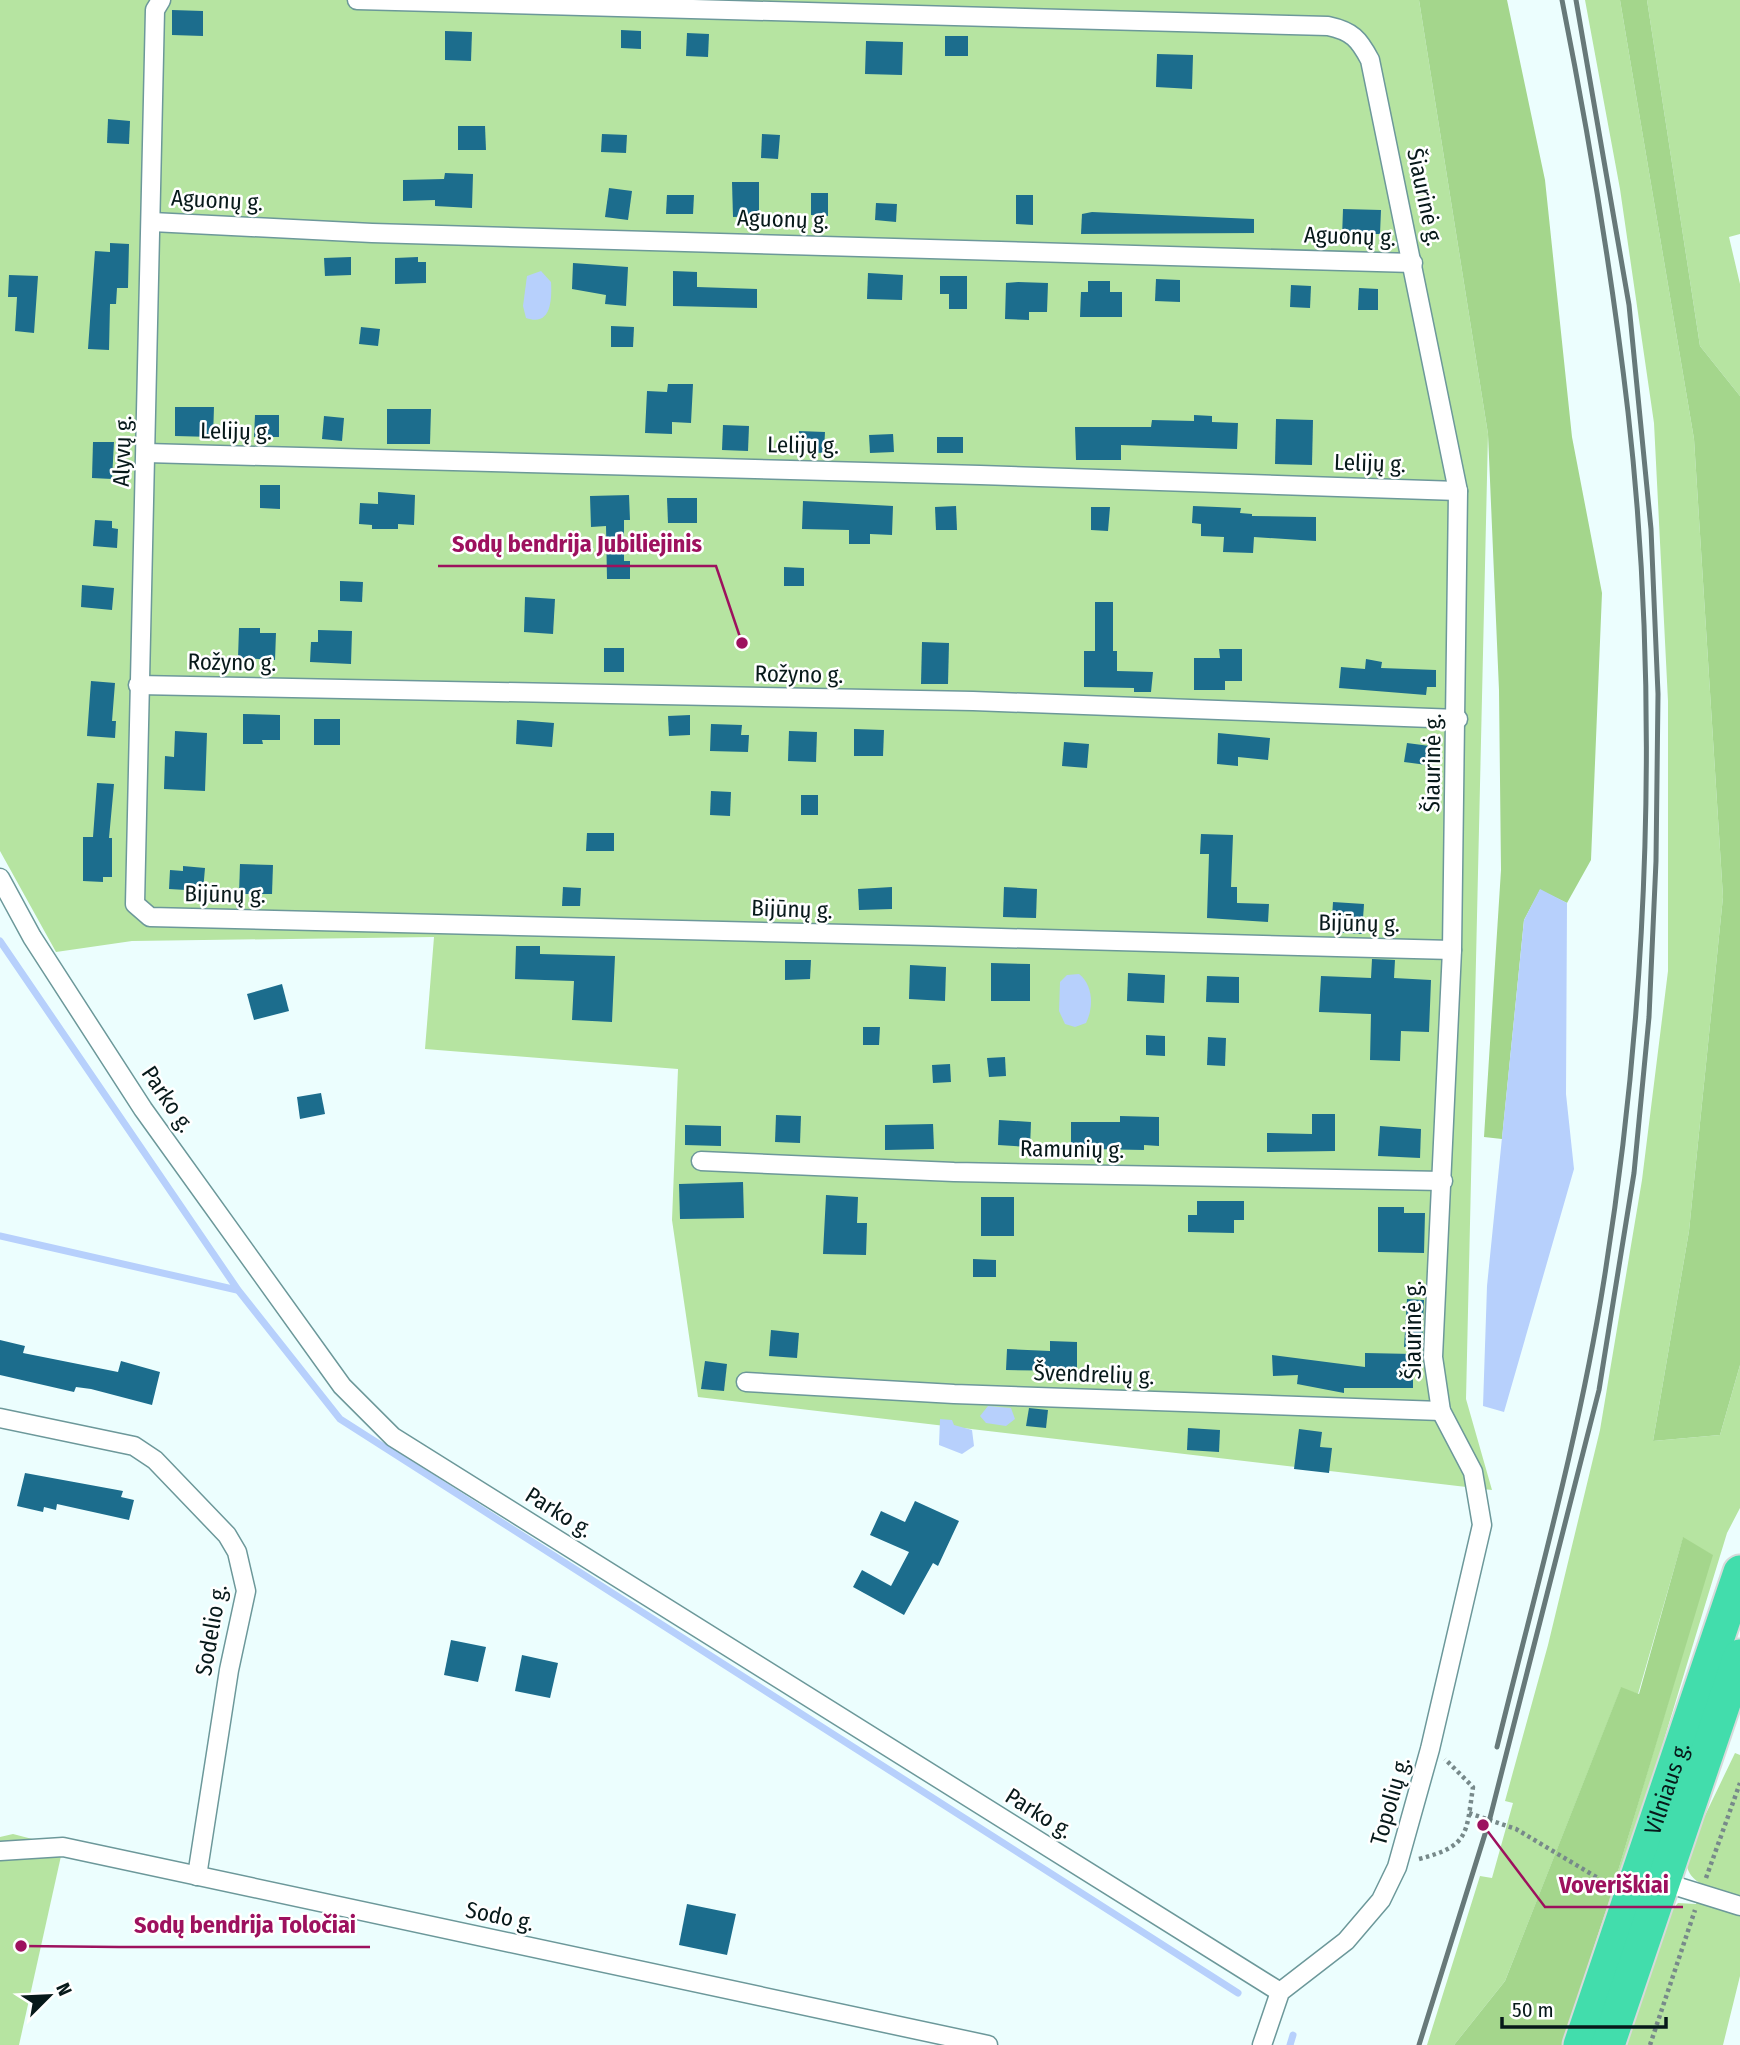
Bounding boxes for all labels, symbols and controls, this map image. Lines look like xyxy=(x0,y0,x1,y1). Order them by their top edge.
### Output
street label: Šiaurinė g. xyxy=(1401,146,1450,248)
street label: Aguonų g. xyxy=(170,184,264,216)
street label: Aguonų g. xyxy=(737,203,829,235)
street label: Aguonų g. xyxy=(1304,220,1396,252)
street label: Alyvų g. xyxy=(107,415,137,487)
street label: Lelijų g. xyxy=(200,416,272,446)
street label: Lelijų g. xyxy=(767,430,839,460)
street label: Lelijų g. xyxy=(1334,448,1406,478)
callout: Sodų bendrija Jubiliejinis xyxy=(438,521,716,566)
text: Sodų bendrija Jubiliejinis xyxy=(452,530,703,558)
street label: Rožyno g. xyxy=(187,647,277,677)
street label: Rožyno g. xyxy=(754,659,844,689)
street label: Šiaurinė g. xyxy=(1416,713,1447,813)
street label: Bijūnų g. xyxy=(184,879,266,909)
street label: Bijūnų g. xyxy=(751,894,833,924)
street label: Bijūnų g. xyxy=(1318,908,1400,938)
street label: Parko g. xyxy=(136,1061,200,1137)
street label: Ramunių g. xyxy=(1020,1134,1124,1164)
street label: Šiaurinė g. xyxy=(1398,1281,1427,1379)
street label: Švendrelių g. xyxy=(1033,1357,1155,1390)
street label: Parko g. xyxy=(520,1481,598,1543)
street label: Sodelio g. xyxy=(189,1582,233,1678)
street label: Vilniaus g. xyxy=(1638,1738,1695,1838)
street label: Topolių g. xyxy=(1364,1753,1416,1849)
street label: Parko g. xyxy=(1000,1782,1078,1844)
callout: Voveriškiai xyxy=(1545,1862,1683,1907)
text: Voveriškiai xyxy=(1558,1871,1669,1899)
street label: Sodo g. xyxy=(463,1895,537,1937)
callout: Sodų bendrija Toločiai xyxy=(119,1902,370,1947)
text: Sodų bendrija Toločiai xyxy=(134,1911,356,1939)
north arrow xyxy=(14,1961,84,2031)
text: N xyxy=(51,1979,77,1999)
scale bar xyxy=(1502,1986,1666,2030)
text: 50 m xyxy=(1512,1997,1554,2023)

